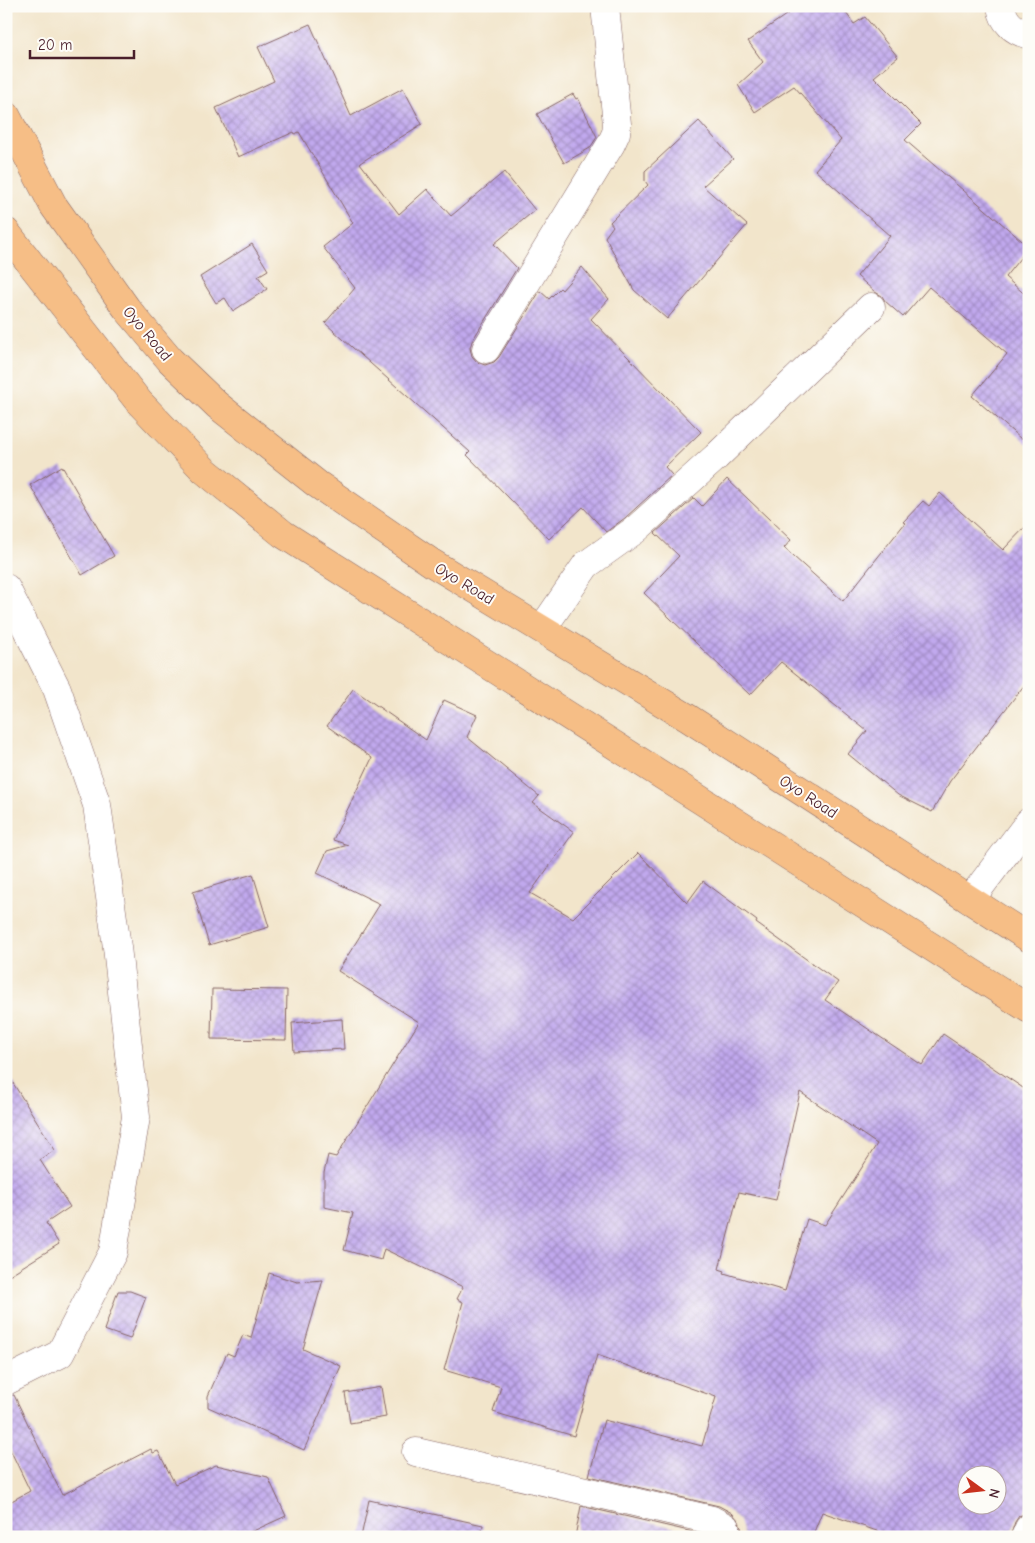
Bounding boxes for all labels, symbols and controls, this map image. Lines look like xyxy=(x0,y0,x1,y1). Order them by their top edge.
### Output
scale bar xyxy=(30,28,134,60)
text: 20 m xyxy=(38,36,72,54)
street label: Oyo Road xyxy=(119,303,175,365)
street label: Oyo Road xyxy=(432,559,497,608)
street label: Oyo Road xyxy=(776,771,841,822)
north arrow xyxy=(958,1466,1008,1516)
text: N xyxy=(985,1487,1003,1500)

